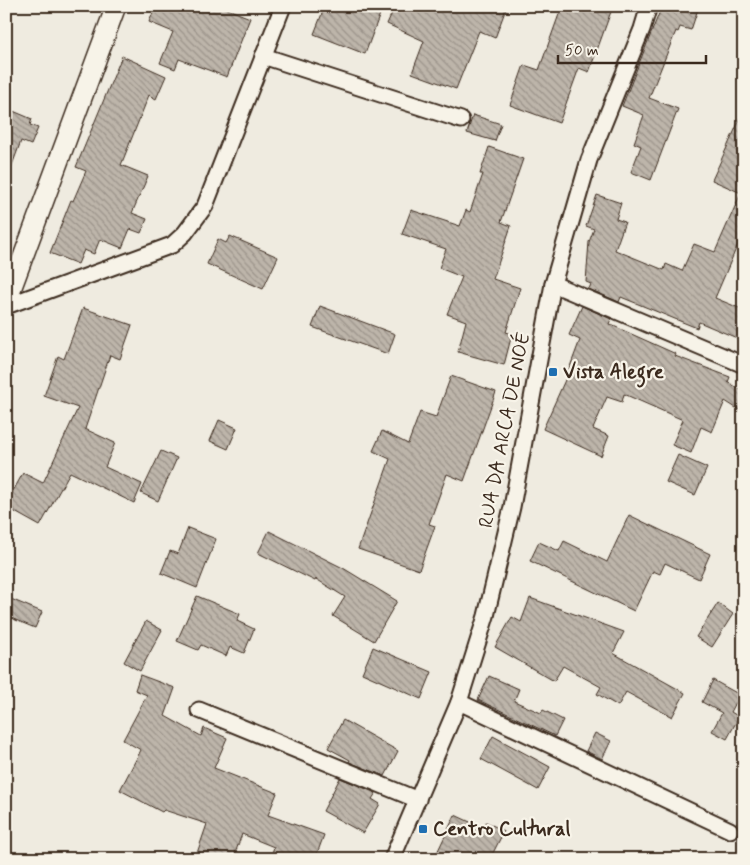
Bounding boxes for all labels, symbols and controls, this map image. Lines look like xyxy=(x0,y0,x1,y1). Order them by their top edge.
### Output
scale bar xyxy=(558,32,705,64)
text: 50 m xyxy=(565,41,599,61)
street label: RUA DA ARCA DE NOÉ xyxy=(473,330,537,530)
place label: Vista Alegre xyxy=(563,359,664,388)
marker: Vista Alegre xyxy=(547,366,559,378)
place label: Centro Cultural xyxy=(433,816,571,843)
marker: Centro Cultural xyxy=(417,823,429,835)

